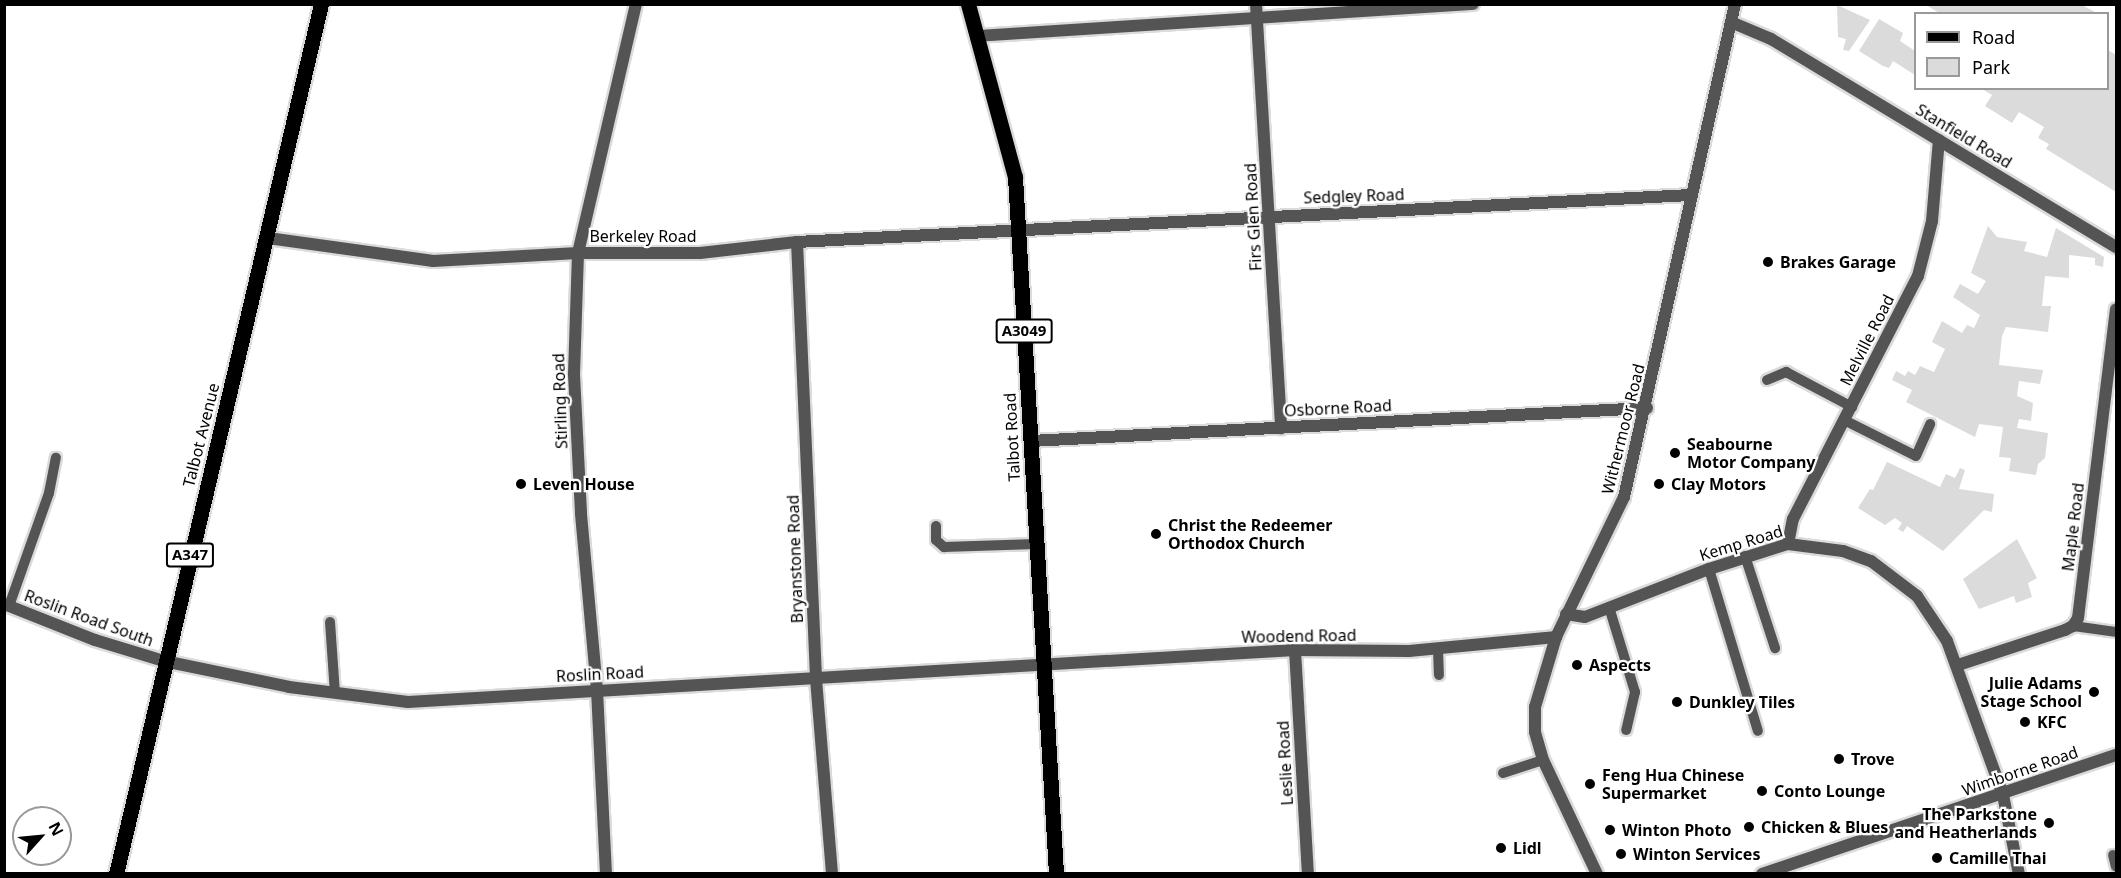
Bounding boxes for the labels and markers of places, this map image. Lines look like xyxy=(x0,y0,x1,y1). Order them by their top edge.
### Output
place label: Brakes Garage xyxy=(1780,252,1896,272)
marker: Brakes Garage xyxy=(1761,255,1775,269)
place label: Seabourne Motor Company xyxy=(1687,434,1815,472)
marker: Seabourne Motor Company xyxy=(1668,446,1682,460)
place label: Leven House xyxy=(533,474,635,494)
place label: Clay Motors xyxy=(1671,474,1766,494)
marker: Leven House xyxy=(514,477,528,491)
marker: Clay Motors xyxy=(1652,477,1666,491)
place label: Christ the Redeemer Orthodox Church xyxy=(1168,515,1332,553)
marker: Christ the Redeemer Orthodox Church xyxy=(1149,527,1163,541)
place label: Aspects xyxy=(1589,655,1651,675)
marker: Aspects xyxy=(1570,658,1584,672)
place label: Julie Adams Stage School xyxy=(1981,673,2082,711)
marker: Julie Adams Stage School xyxy=(2087,685,2101,699)
place label: Dunkley Tiles xyxy=(1689,692,1795,712)
marker: Dunkley Tiles xyxy=(1670,695,1684,709)
place label: KFC xyxy=(2037,712,2067,732)
marker: KFC xyxy=(2018,715,2032,729)
place label: Trove xyxy=(1851,749,1895,769)
marker: Trove xyxy=(1832,752,1846,766)
place label: Feng Hua Chinese Supermarket xyxy=(1602,765,1744,803)
marker: Feng Hua Chinese Supermarket xyxy=(1583,777,1597,791)
place label: Conto Lounge xyxy=(1774,781,1885,801)
marker: Conto Lounge xyxy=(1755,784,1769,798)
place label: The Parkstone and Heatherlands xyxy=(1894,804,2037,842)
marker: The Parkstone and Heatherlands xyxy=(2042,816,2056,830)
place label: Chicken & Blues xyxy=(1761,817,1888,837)
place label: Winton Photo xyxy=(1622,820,1731,840)
marker: Chicken & Blues xyxy=(1742,820,1756,834)
marker: Winton Photo xyxy=(1603,823,1617,837)
place label: Lidl xyxy=(1513,838,1542,858)
marker: Lidl xyxy=(1494,841,1508,855)
place label: Winton Services xyxy=(1633,844,1760,864)
marker: Winton Services xyxy=(1614,847,1628,861)
place label: Camille Thai xyxy=(1949,848,2046,868)
marker: Camille Thai xyxy=(1930,851,1944,865)

